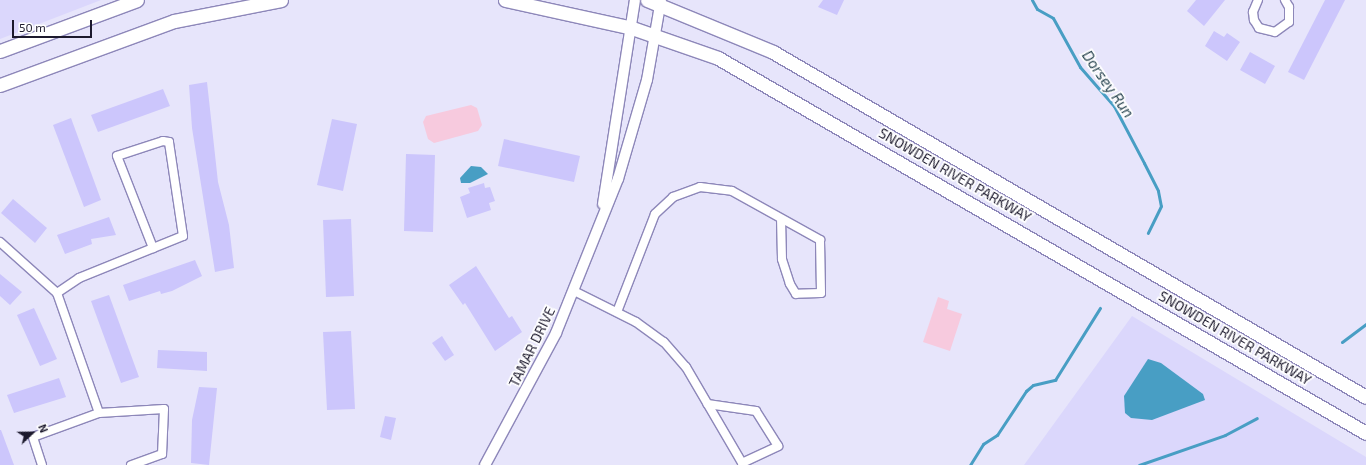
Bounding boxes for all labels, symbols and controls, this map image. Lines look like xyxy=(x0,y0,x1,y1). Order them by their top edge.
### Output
scale bar xyxy=(14,12,94,38)
text: 50 m xyxy=(19,20,46,34)
water label: Dorsey Run xyxy=(1078,47,1138,121)
street label: SNOWDEN RIVER PARKWAY xyxy=(876,124,1034,226)
street label: SNOWDEN RIVER PARKWAY xyxy=(1156,287,1314,389)
street label: TAMAR DRIVE xyxy=(505,304,559,390)
north arrow xyxy=(12,413,52,453)
text: N xyxy=(36,422,51,434)

